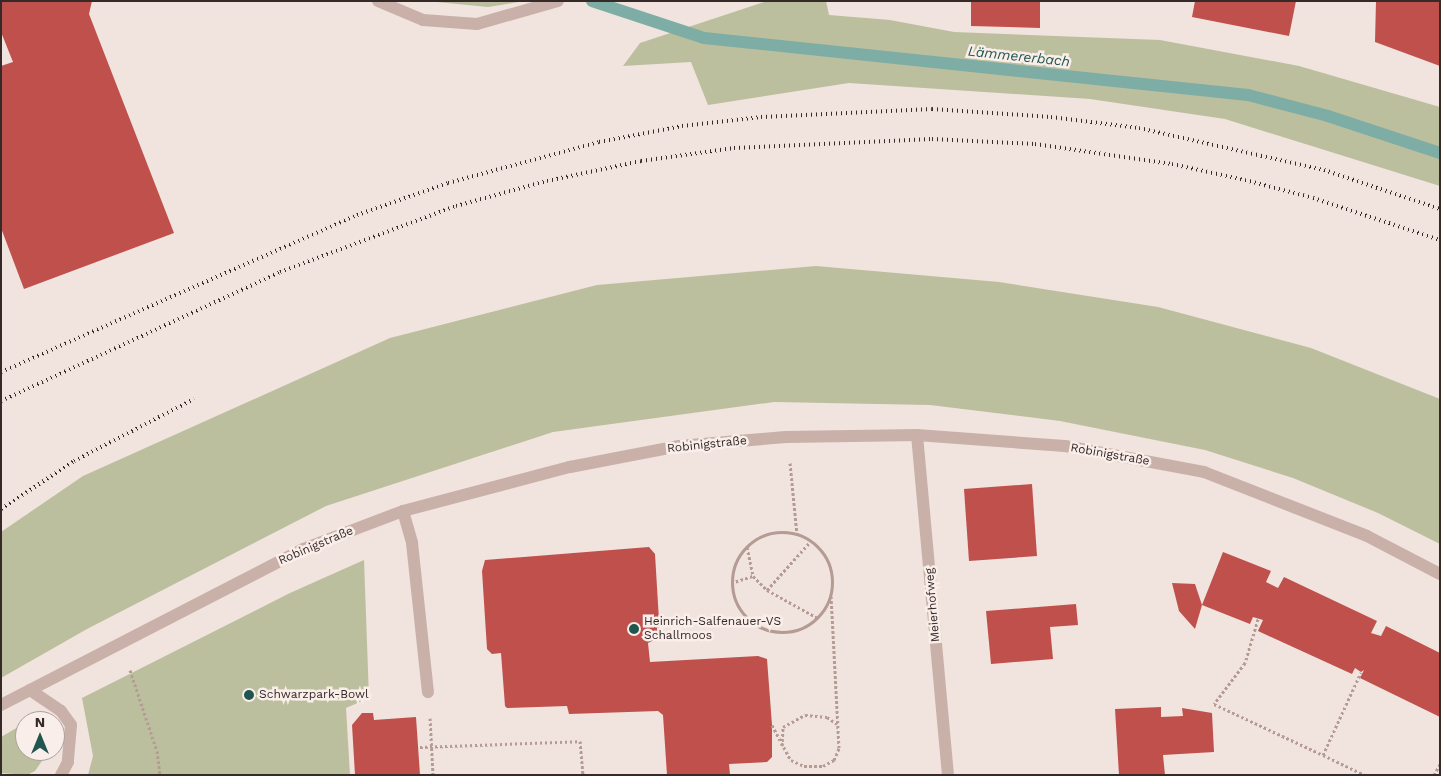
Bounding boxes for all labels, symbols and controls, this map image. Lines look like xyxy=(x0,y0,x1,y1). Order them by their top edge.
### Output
water label: Lämmererbach xyxy=(967,42,1071,70)
street label: Robinigstraße xyxy=(667,434,747,456)
street label: Robinigstraße xyxy=(1069,441,1151,469)
street label: Robinigstraße xyxy=(276,524,356,568)
street label: Meierhofweg xyxy=(923,567,943,643)
place label: Heinrich-Salfenauer-VS Schallmoos xyxy=(644,615,781,643)
marker: Heinrich-Salfenauer-VS Schallmoos xyxy=(628,623,640,635)
place label: Schwarzpark-Bowl xyxy=(259,688,369,702)
marker: Schwarzpark-Bowl xyxy=(243,689,255,701)
north arrow xyxy=(15,711,65,761)
text: N xyxy=(35,714,45,730)

